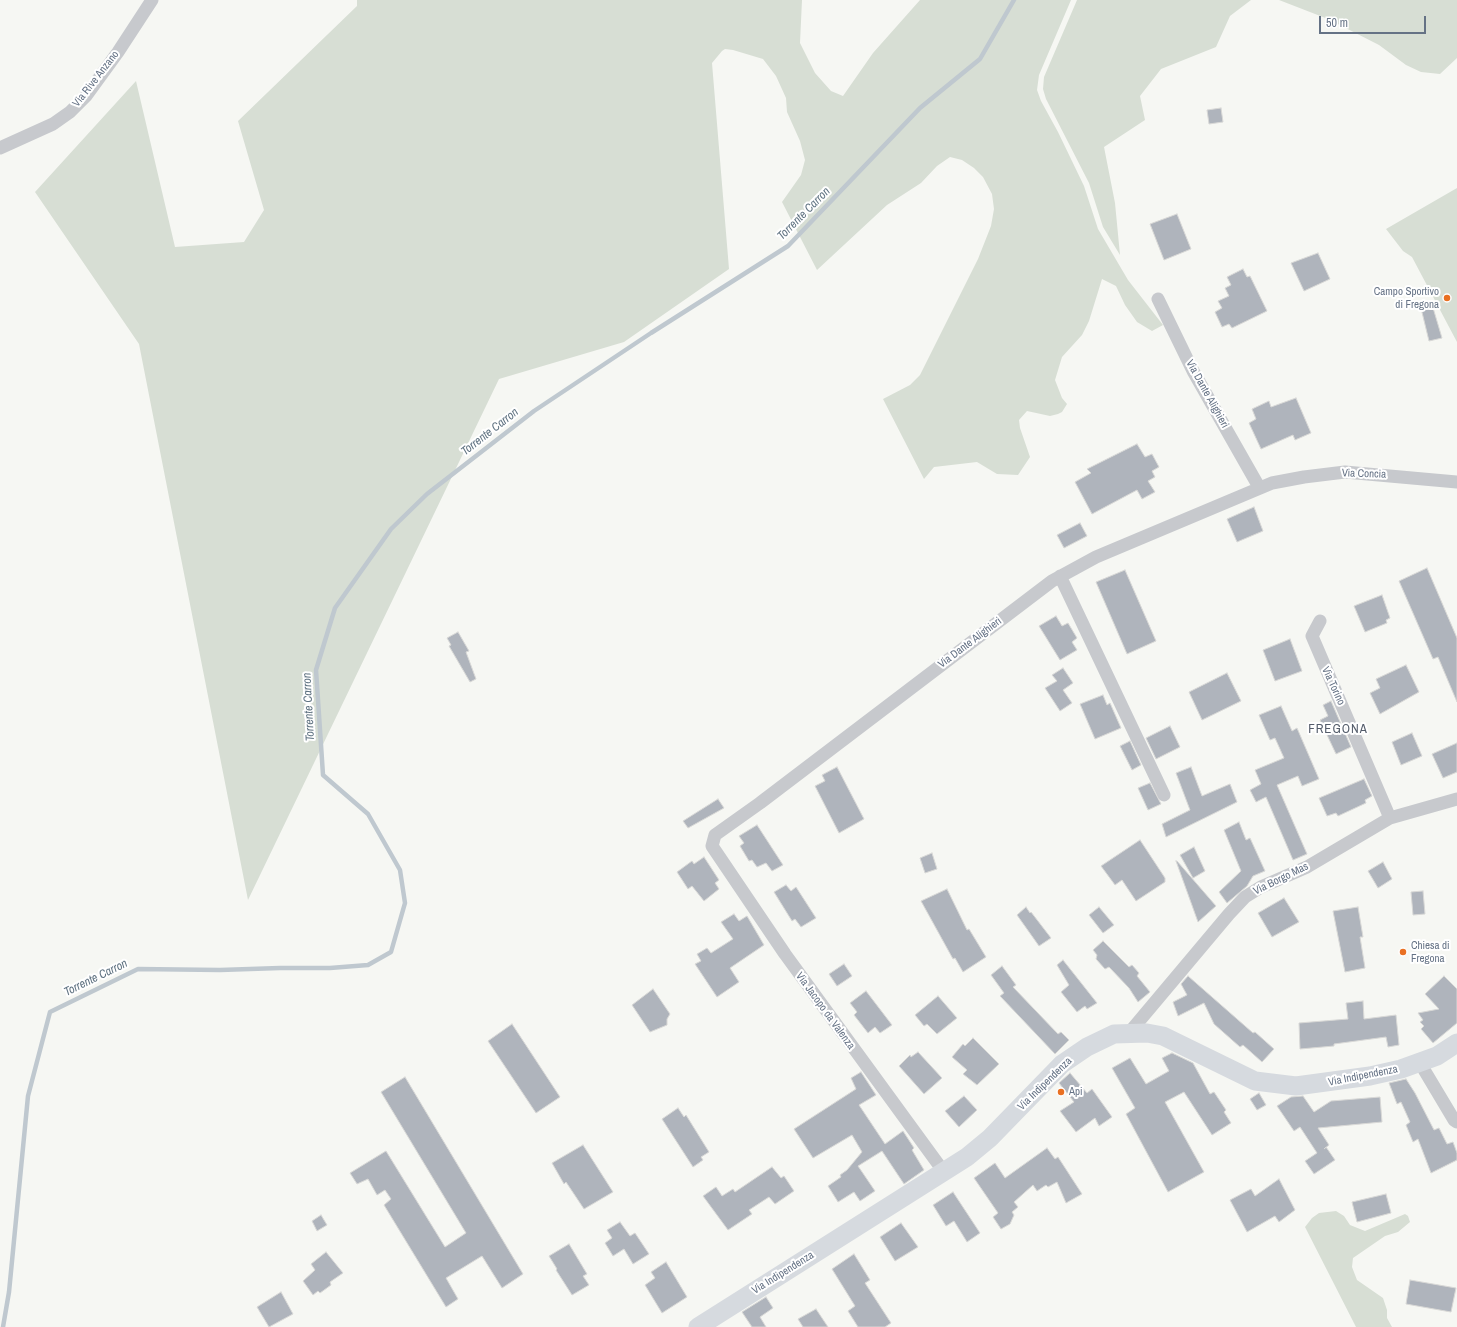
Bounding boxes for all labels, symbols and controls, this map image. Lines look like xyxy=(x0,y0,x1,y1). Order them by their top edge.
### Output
scale bar xyxy=(1321,8,1428,34)
text: 50 m xyxy=(1326,15,1348,31)
street label: Via Rive Anzano xyxy=(70,48,122,110)
water label: Torrente Carron xyxy=(775,185,833,243)
place label: Campo Sportivo di Fregona xyxy=(1374,285,1439,311)
marker: Campo Sportivo di Fregona xyxy=(1442,293,1452,303)
street label: Via Dante Alighieri xyxy=(1183,358,1231,430)
water label: Torrente Carron xyxy=(459,405,521,459)
street label: Via Concia xyxy=(1342,467,1386,481)
street label: Via Dante Alighieri xyxy=(936,615,1004,671)
street label: Via Torino xyxy=(1318,665,1348,707)
water label: Torrente Carron xyxy=(300,672,318,742)
district label: FREGONA xyxy=(1308,722,1368,738)
street label: Via Borgo Mas xyxy=(1251,860,1311,898)
place label: Chiesa di Fregona xyxy=(1411,939,1450,965)
marker: Chiesa di Fregona xyxy=(1398,947,1408,957)
water label: Torrente Carron xyxy=(62,956,130,1000)
street label: Via Jacopo da Valenza xyxy=(793,970,857,1052)
street label: Via Indipendenza xyxy=(1015,1055,1075,1113)
street label: Via Indipendenza xyxy=(1327,1063,1399,1089)
place label: Api xyxy=(1069,1085,1083,1099)
marker: Api xyxy=(1056,1087,1066,1097)
street label: Via Indipendenza xyxy=(750,1249,816,1297)

